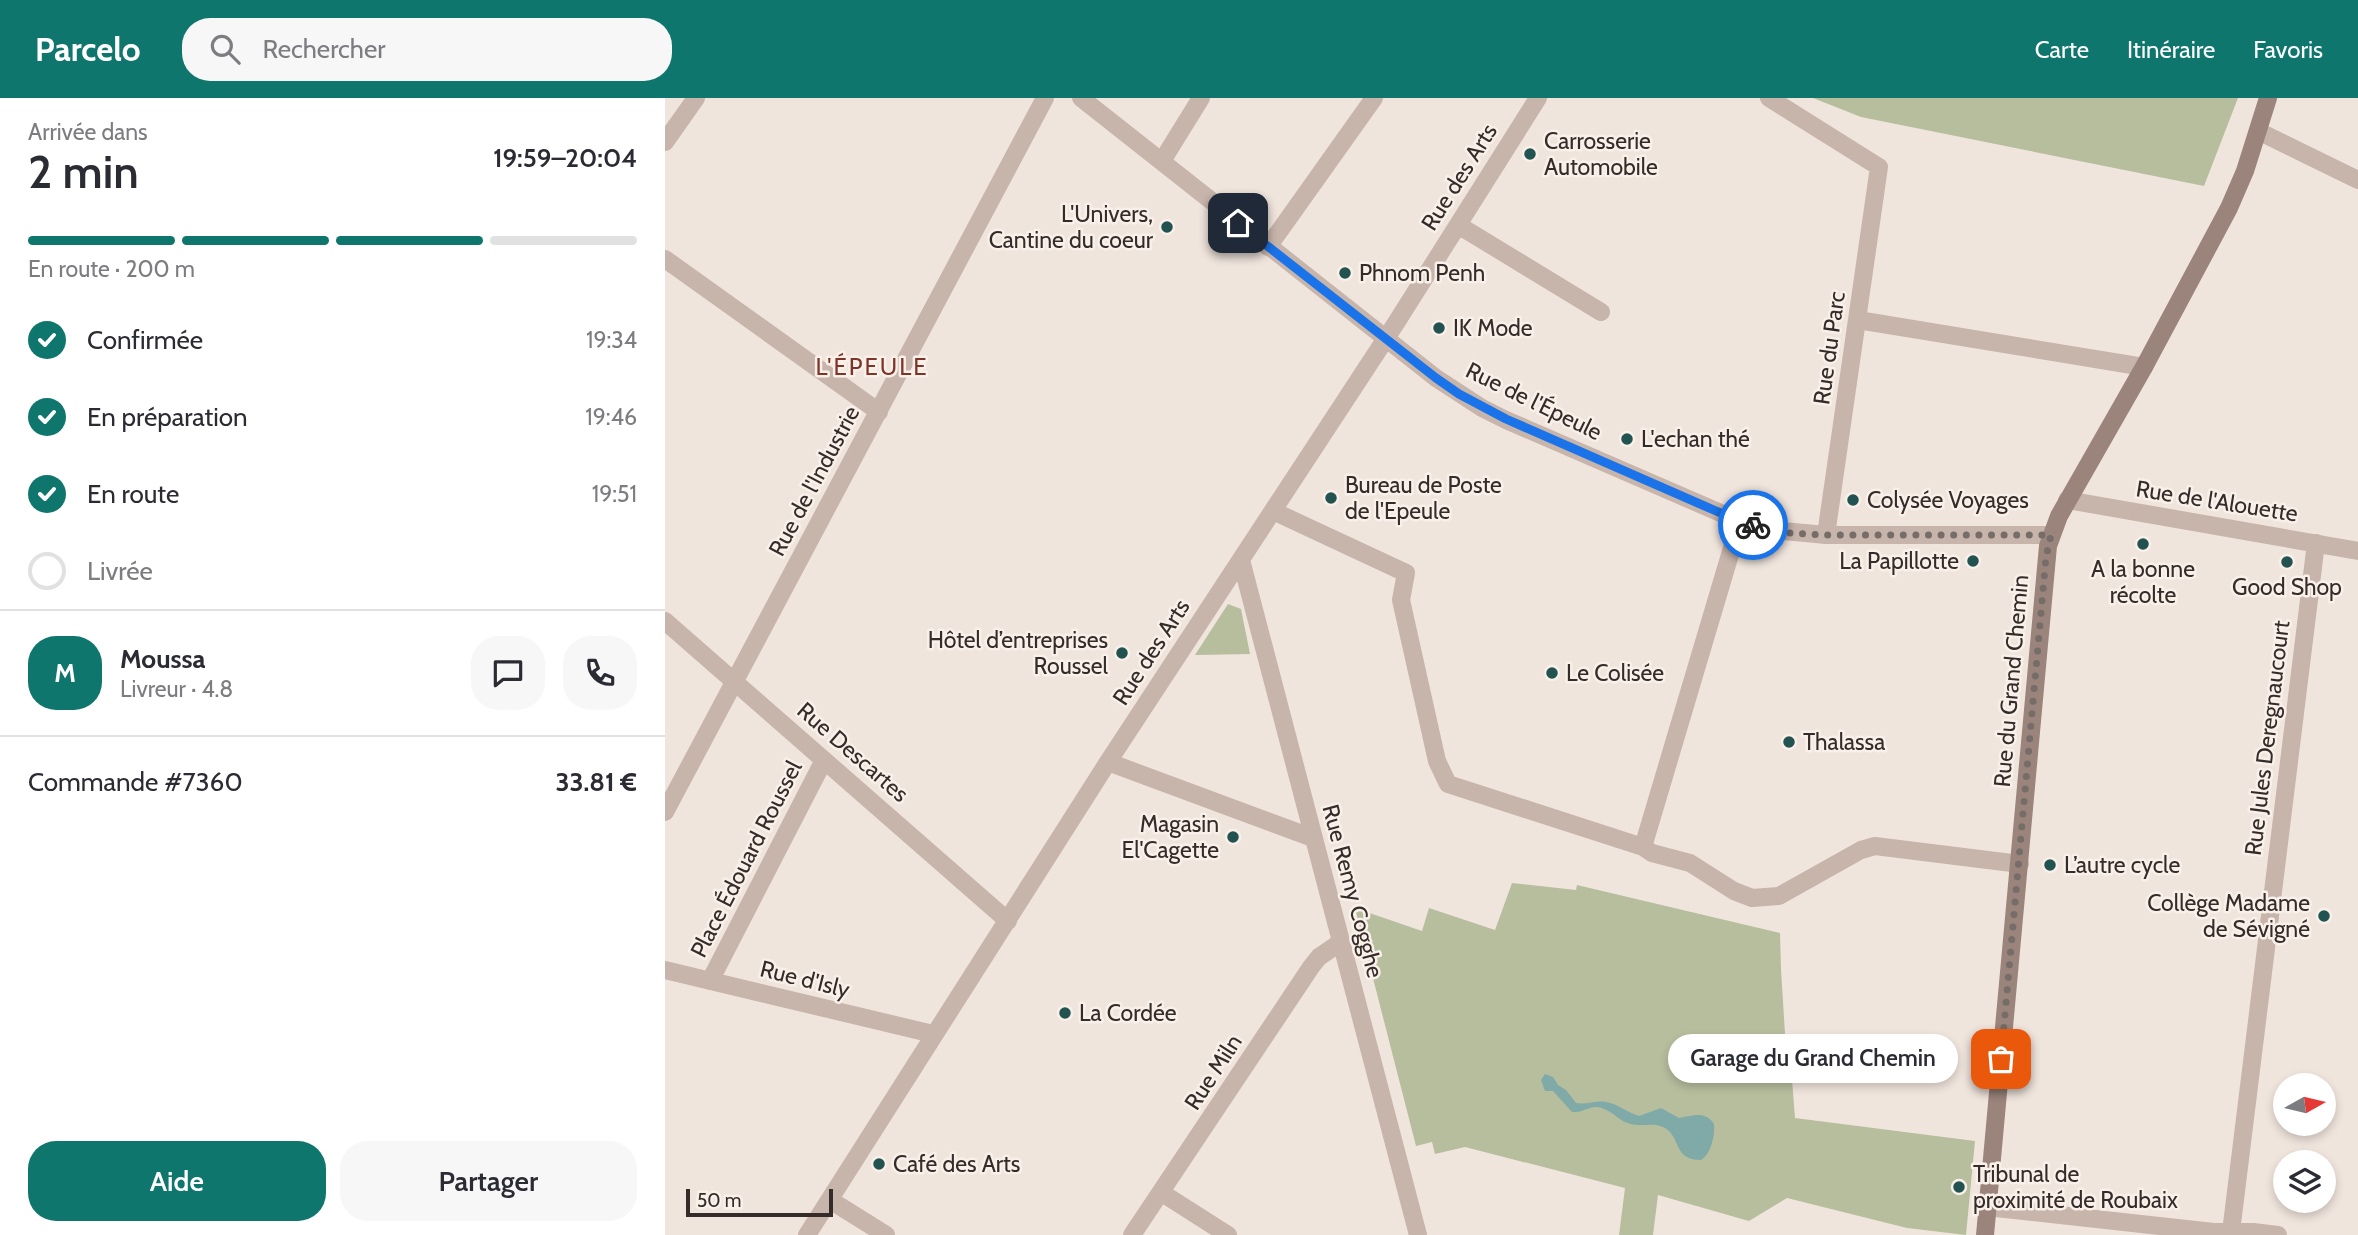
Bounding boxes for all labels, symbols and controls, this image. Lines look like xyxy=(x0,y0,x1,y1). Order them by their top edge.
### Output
search box xyxy=(182,18,672,81)
text: Parcelo xyxy=(35,29,140,69)
icon: search xyxy=(206,30,244,68)
text: Rechercher xyxy=(262,33,385,65)
text: Carte xyxy=(2035,35,2089,64)
text: Itinéraire xyxy=(2127,35,2215,64)
text: Favoris xyxy=(2253,35,2323,64)
text: Arrivée dans xyxy=(28,118,148,146)
street label: Rue des Arts xyxy=(1415,118,1503,236)
place label: Carrosserie Automobile xyxy=(1544,127,1658,181)
text: 19:59–20:04 xyxy=(493,142,637,174)
text: 2 min xyxy=(28,144,139,200)
marker: Carrosserie Automobile xyxy=(1522,146,1538,162)
pin xyxy=(1208,193,1268,253)
place label: L'Univers, Cantine du coeur xyxy=(989,200,1154,254)
icon: home xyxy=(1219,204,1257,242)
marker: L'Univers, Cantine du coeur xyxy=(1159,219,1175,235)
text: En route · 200 m xyxy=(28,255,195,283)
place label: Phnom Penh xyxy=(1359,259,1485,287)
marker: Phnom Penh xyxy=(1337,265,1353,281)
street label: Rue du Parc xyxy=(1807,290,1851,406)
place label: IK Mode xyxy=(1453,314,1533,342)
marker: IK Mode xyxy=(1431,320,1447,336)
icon: check xyxy=(28,321,66,359)
text: Confirmée xyxy=(87,324,203,356)
text: 19:34 xyxy=(586,326,637,354)
district label: L'ÉPEULE xyxy=(815,352,929,381)
street label: Rue de l'Épeule xyxy=(1461,355,1607,446)
icon: check xyxy=(28,398,66,436)
text: En préparation xyxy=(87,401,248,433)
street label: Rue de l'Industrie xyxy=(763,401,865,561)
text: 19:46 xyxy=(585,403,637,431)
place label: L'echan thé xyxy=(1641,425,1750,453)
marker: L'echan thé xyxy=(1619,431,1635,447)
place label: Bureau de Poste de l'Epeule xyxy=(1345,471,1502,525)
street label: Rue de l'Alouette xyxy=(2134,474,2300,528)
icon: check xyxy=(28,475,66,513)
text: En route xyxy=(87,478,179,510)
text: 19:51 xyxy=(592,480,637,508)
place label: Colysée Voyages xyxy=(1867,486,2029,514)
marker: Bureau de Poste de l'Epeule xyxy=(1323,490,1339,506)
courier xyxy=(1718,490,1788,560)
marker: Colysée Voyages xyxy=(1845,492,1861,508)
icon: bike xyxy=(1734,506,1772,544)
marker: A la bonne récolte xyxy=(2135,536,2151,552)
place label: La Papillotte xyxy=(1839,547,1959,575)
marker: La Papillotte xyxy=(1965,553,1981,569)
marker: Good Shop xyxy=(2279,554,2295,570)
text: Livrée xyxy=(87,555,153,587)
place label: A la bonne récolte xyxy=(2091,555,2195,609)
place label: Good Shop xyxy=(2232,573,2342,601)
street label: Rue du Grand Chemin xyxy=(1988,574,2034,788)
street label: Rue des Arts xyxy=(1106,594,1196,710)
street label: Rue Jules Deregnaucourt xyxy=(2239,619,2295,857)
place label: Hôtel d’entreprises Roussel xyxy=(928,626,1109,680)
button: chat xyxy=(471,636,545,710)
button: phone xyxy=(563,636,637,710)
text: Moussa xyxy=(120,643,205,675)
marker: Hôtel d’entreprises Roussel xyxy=(1114,645,1130,661)
text: M xyxy=(54,657,76,689)
place label: Le Colisée xyxy=(1566,659,1664,687)
marker: Le Colisée xyxy=(1544,665,1560,681)
text: Livreur · 4.8 xyxy=(120,675,233,703)
street label: Rue Descartes xyxy=(792,696,914,808)
place label: Thalassa xyxy=(1803,728,1885,756)
marker: Thalassa xyxy=(1781,734,1797,750)
street label: Place Édouard Roussel xyxy=(683,755,808,962)
text: Commande #7360 xyxy=(28,766,243,798)
text: 33.81 € xyxy=(555,766,637,798)
street label: Rue Remy Cogghe xyxy=(1316,801,1390,981)
place label: Magasin El'Cagette xyxy=(1121,810,1219,864)
marker: Magasin El'Cagette xyxy=(1225,829,1241,845)
place label: L’autre cycle xyxy=(2064,851,2180,879)
marker: L’autre cycle xyxy=(2042,857,2058,873)
place label: Collège Madame de Sévigné xyxy=(2147,889,2310,943)
marker: Collège Madame de Sévigné xyxy=(2316,908,2332,924)
street label: Rue d'Isly xyxy=(757,954,853,1004)
place label: La Cordée xyxy=(1079,999,1177,1027)
marker: La Cordée xyxy=(1057,1005,1073,1021)
street label: Rue Miln xyxy=(1178,1029,1248,1115)
pin xyxy=(1971,1029,2031,1089)
callout: Garage du Grand Chemin xyxy=(1669,1034,1959,1084)
icon: bag xyxy=(1982,1040,2020,1078)
text: Garage du Grand Chemin xyxy=(1690,1044,1936,1072)
north arrow xyxy=(2273,1073,2336,1136)
map controls xyxy=(2273,1073,2336,1213)
button: Aide xyxy=(28,1141,326,1221)
button: Partager xyxy=(340,1141,637,1221)
place label: Café des Arts xyxy=(893,1150,1020,1178)
button: layers xyxy=(2273,1150,2336,1213)
marker: Café des Arts xyxy=(871,1156,887,1172)
place label: Tribunal de proximité de Roubaix xyxy=(1973,1160,2178,1214)
marker: Tribunal de proximité de Roubaix xyxy=(1951,1179,1967,1195)
scale bar xyxy=(686,1186,833,1218)
text: 50 m xyxy=(697,1189,741,1212)

